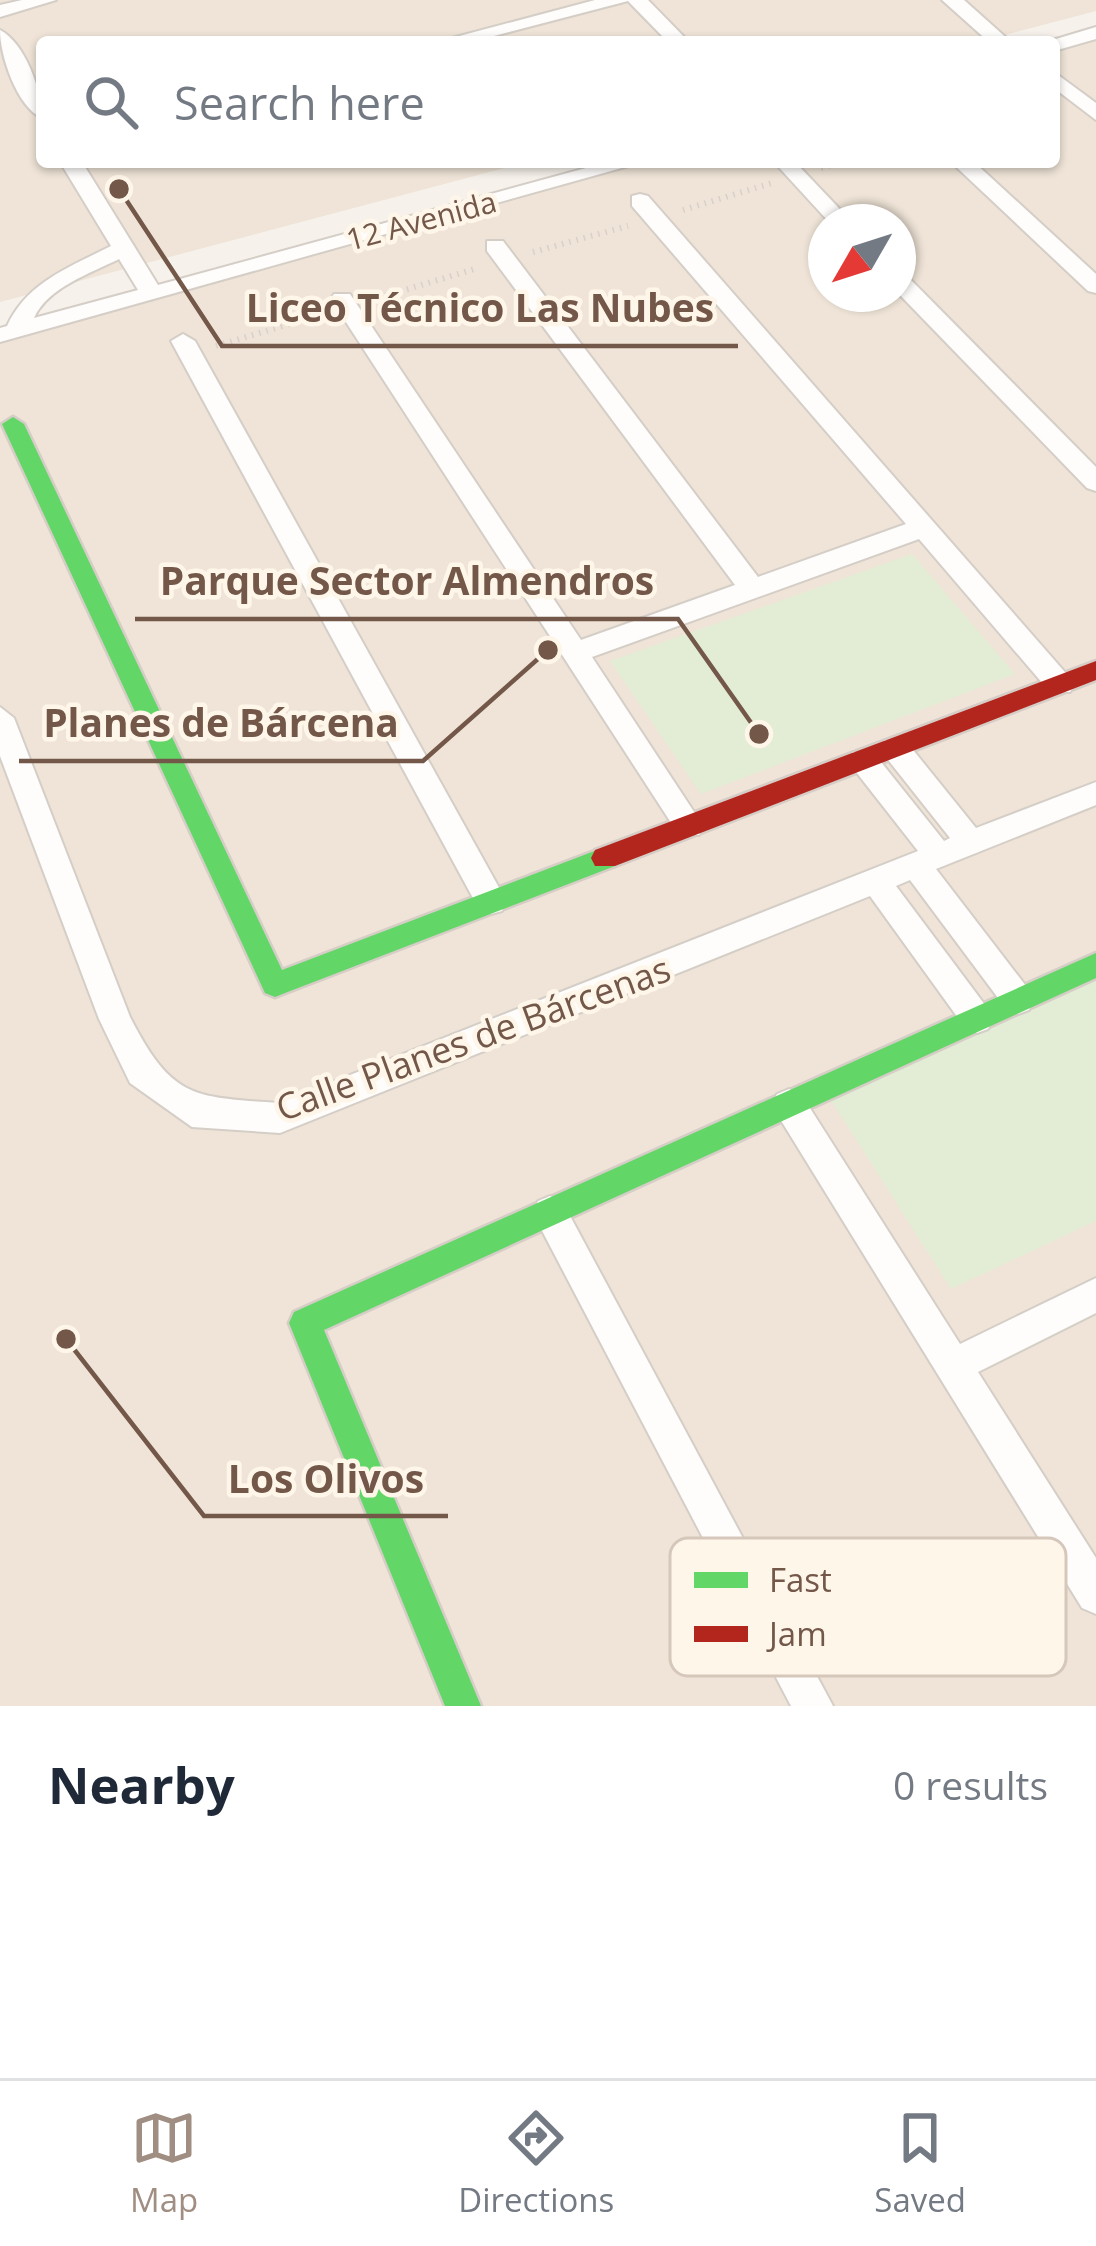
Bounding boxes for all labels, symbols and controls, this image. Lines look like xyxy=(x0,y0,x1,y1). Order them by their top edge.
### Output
search box xyxy=(36,36,1060,168)
icon: search xyxy=(78,69,144,135)
text: Search here xyxy=(174,72,425,133)
street label: 12 Avenida xyxy=(341,180,501,260)
north arrow xyxy=(808,204,916,312)
callout: Liceo Técnico Las Nubes xyxy=(222,271,738,346)
text: Liceo Técnico Las Nubes xyxy=(246,280,714,333)
callout: Parque Sector Almendros xyxy=(135,544,678,619)
text: Parque Sector Almendros xyxy=(160,553,654,606)
callout: Planes de Bárcena xyxy=(19,686,423,761)
text: Planes de Bárcena xyxy=(43,695,399,748)
street label: Calle Planes de Bárcenas xyxy=(269,944,677,1132)
callout: Los Olivos xyxy=(204,1441,448,1516)
text: Los Olivos xyxy=(228,1451,424,1504)
legend xyxy=(670,1538,1066,1676)
text: Fast xyxy=(769,1557,832,1602)
text: Jam xyxy=(766,1611,827,1656)
text: Nearby xyxy=(48,1749,235,1819)
text: 0 results xyxy=(893,1758,1048,1811)
tab: Map xyxy=(130,2105,198,2222)
tab: Directions xyxy=(458,2105,614,2222)
tab: Saved xyxy=(874,2105,966,2222)

